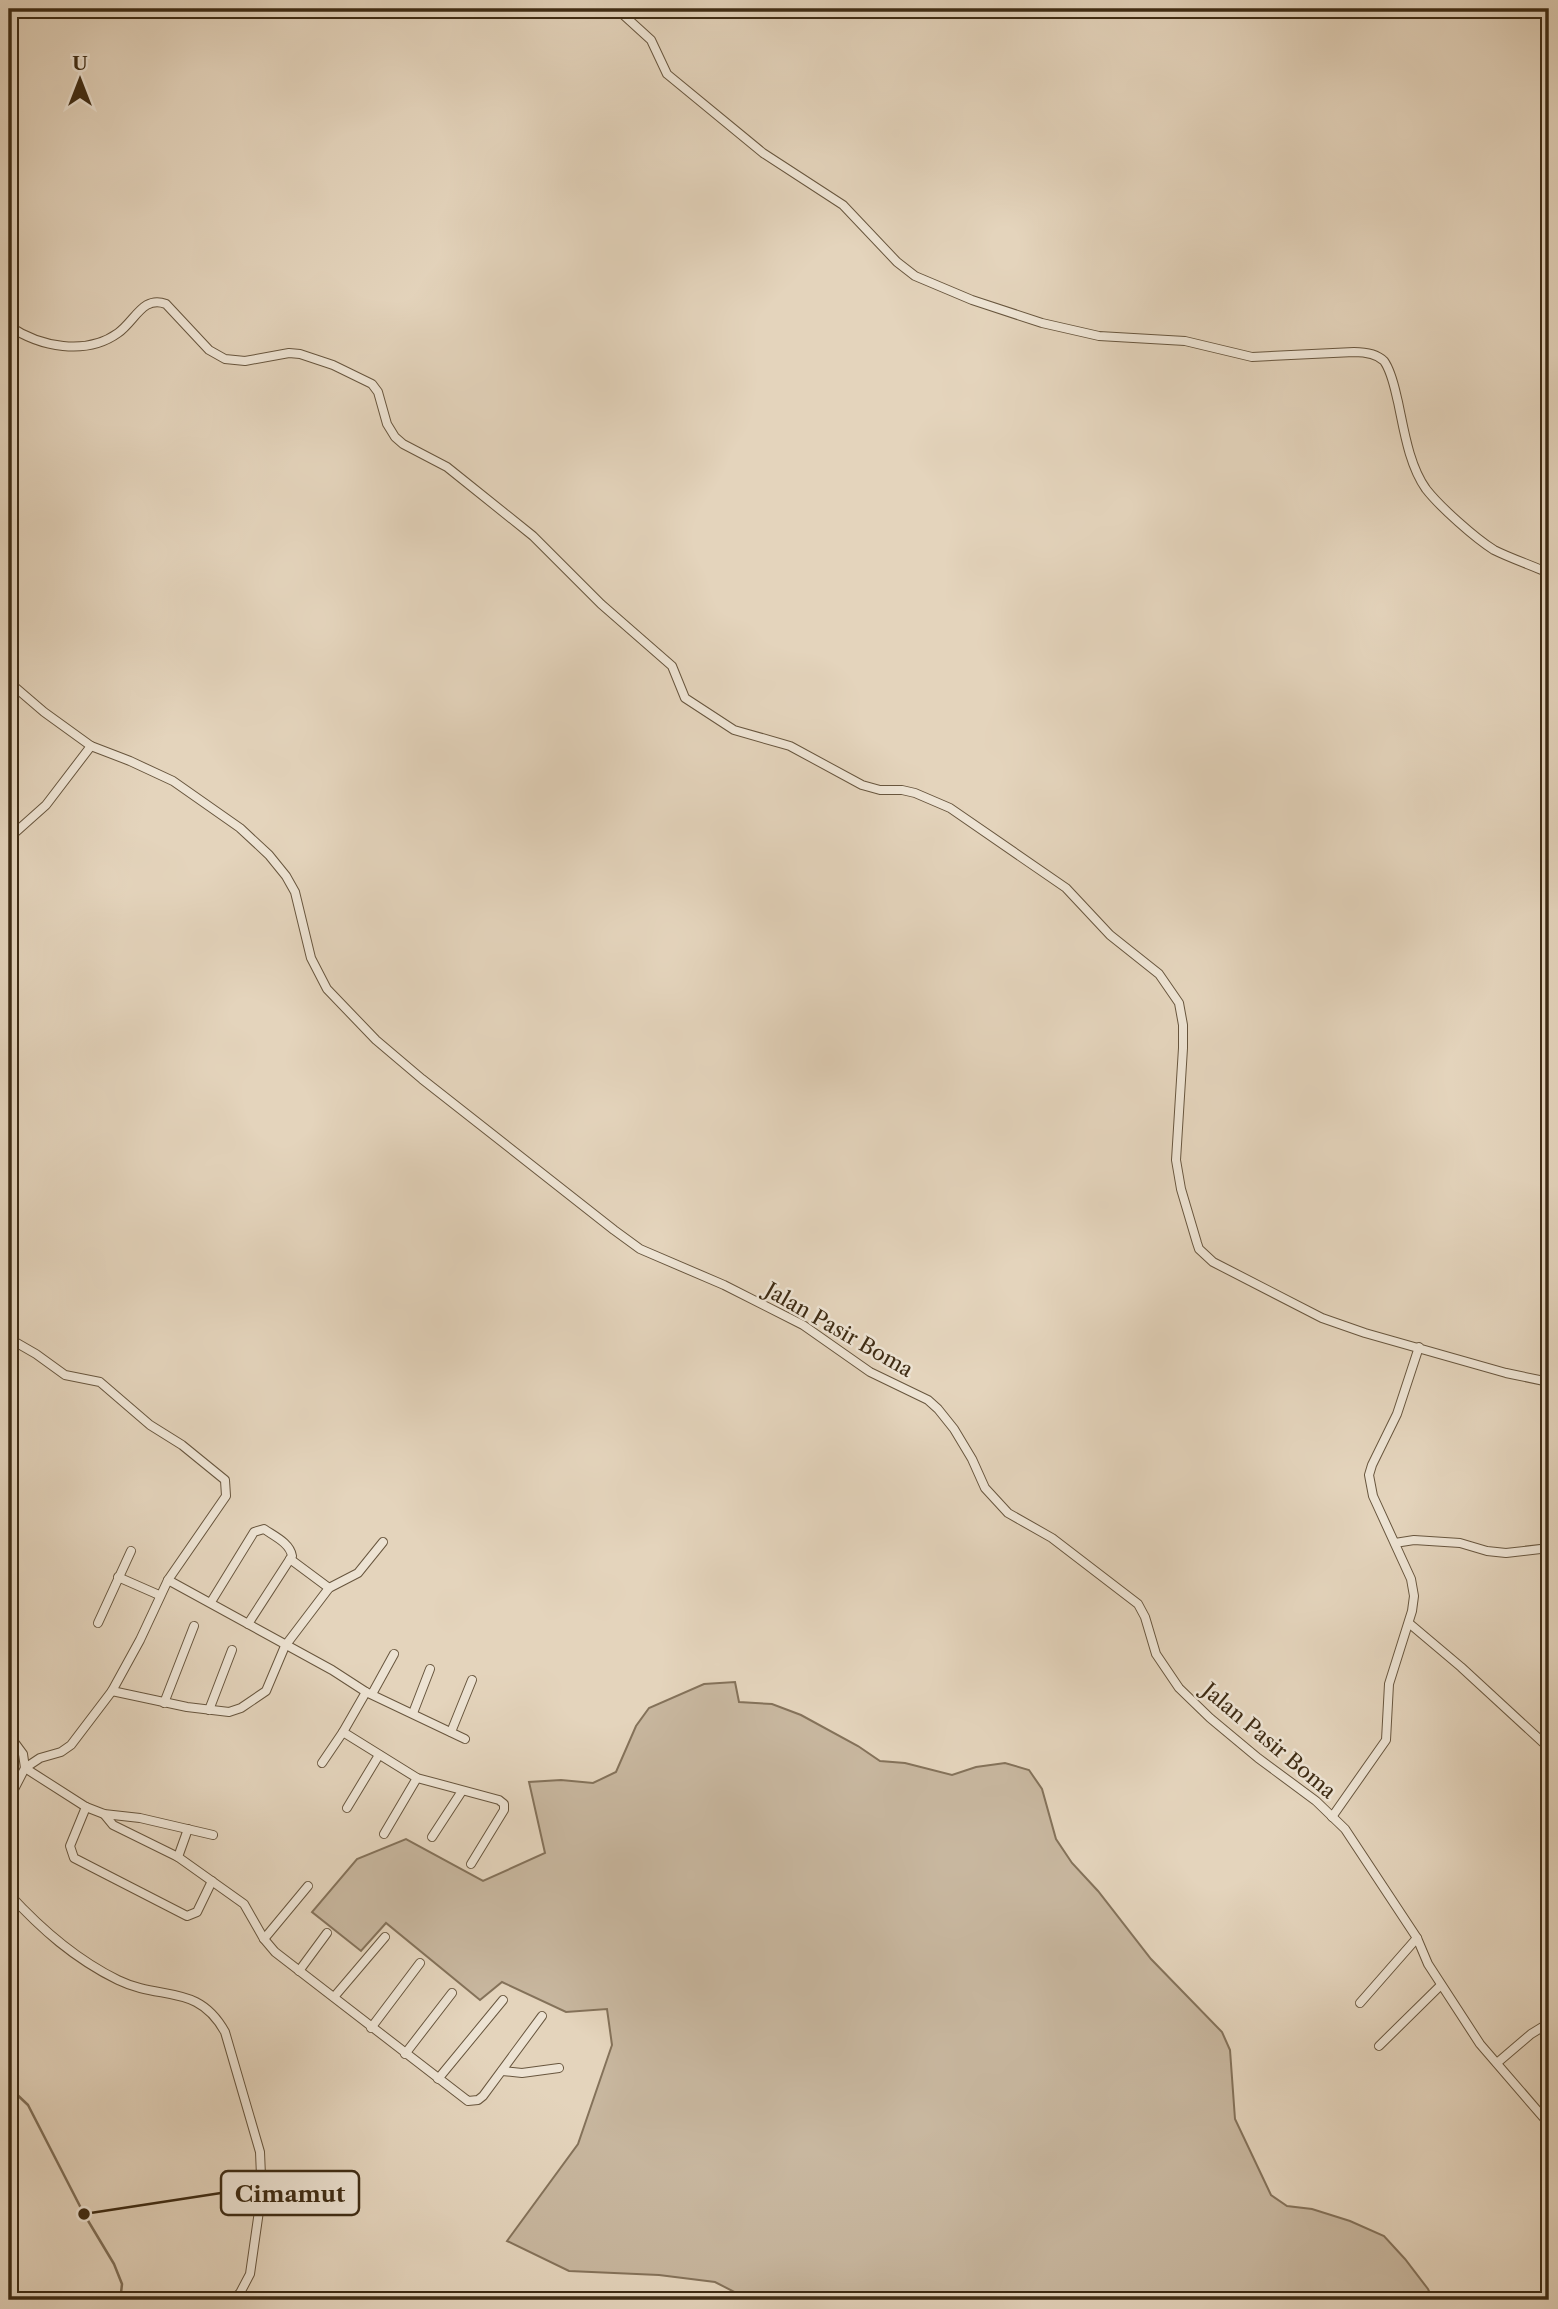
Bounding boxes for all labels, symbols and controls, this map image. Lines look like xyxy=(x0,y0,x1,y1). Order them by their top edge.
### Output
north arrow xyxy=(46,46,116,116)
text: U xyxy=(72,52,88,75)
street label: Jalan Pasir Boma xyxy=(758,1276,918,1383)
street label: Jalan Pasir Boma xyxy=(1195,1676,1342,1804)
callout: Cimamut xyxy=(221,2171,359,2215)
text: Cimamut xyxy=(235,2180,346,2208)

